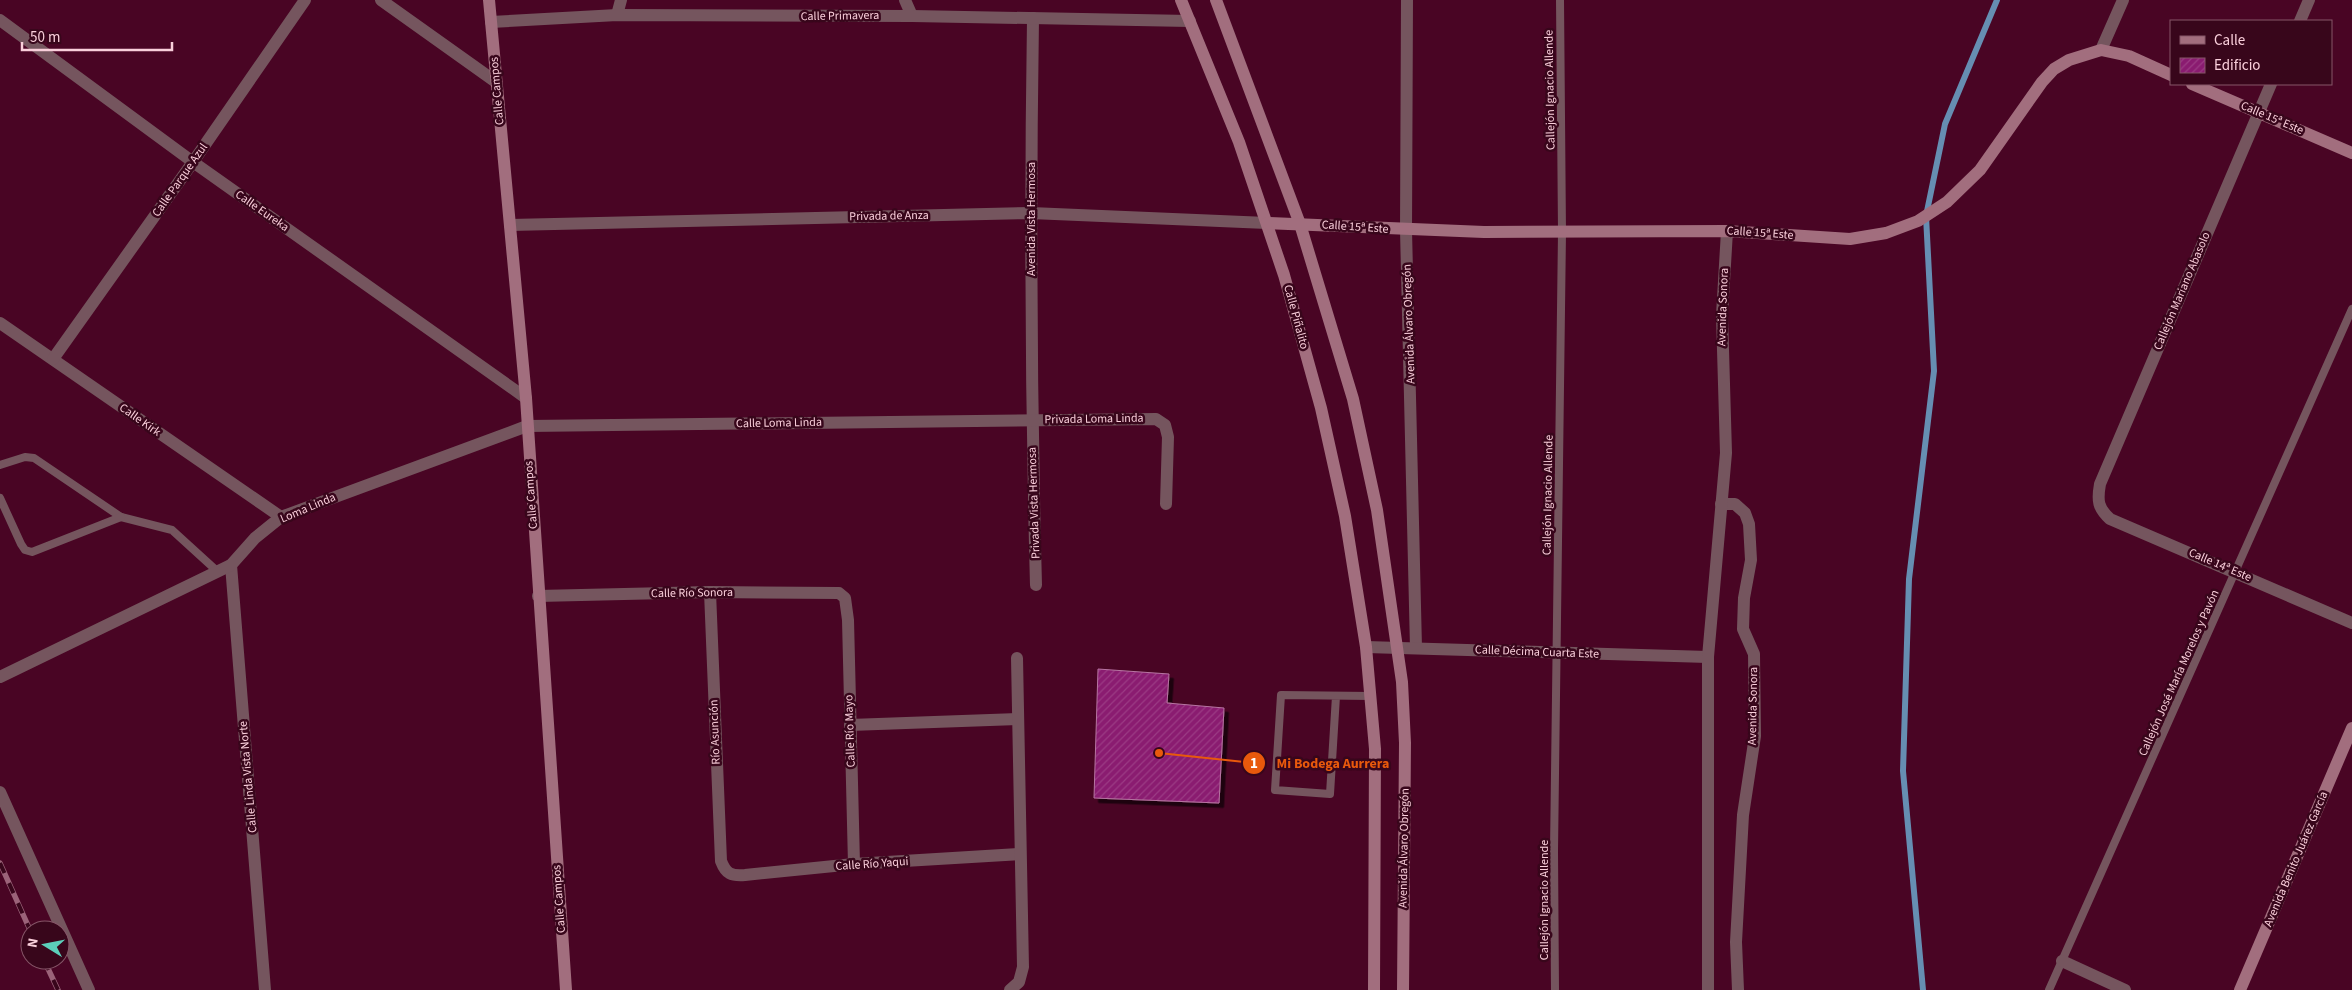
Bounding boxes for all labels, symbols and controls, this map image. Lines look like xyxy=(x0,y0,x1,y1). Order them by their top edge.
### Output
street label: Calle Primavera xyxy=(800,7,880,25)
scale bar xyxy=(22,20,172,52)
legend xyxy=(2170,20,2332,85)
text: 50 m xyxy=(30,27,60,48)
street label: Callejón Ignacio Allende xyxy=(1540,30,1560,150)
text: Calle xyxy=(2214,30,2245,51)
text: Edificio xyxy=(2214,55,2261,76)
street label: Calle Campos xyxy=(486,56,508,126)
street label: Calle 15ª Este xyxy=(2238,97,2306,139)
street label: Calle Parque Azul xyxy=(148,140,212,220)
street label: Avenida Vista Hermosa xyxy=(1023,162,1040,276)
street label: Calle Eureka xyxy=(232,186,292,236)
street label: Privada de Anza xyxy=(849,207,929,225)
street label: Calle 15ª Este xyxy=(1321,216,1389,238)
street label: Calle 15ª Este xyxy=(1726,222,1794,244)
street label: Callejón Mariano Abasolo xyxy=(2149,229,2215,353)
street label: Avenida Álvaro Obregón xyxy=(1398,264,1420,384)
street label: Avenida Sonora xyxy=(1713,267,1733,347)
street label: Calle Piñalito xyxy=(1279,283,1313,351)
street label: Calle Kirk xyxy=(116,399,164,441)
street label: Privada Loma Linda xyxy=(1044,410,1144,428)
street label: Calle Loma Linda xyxy=(736,414,822,432)
street label: Callejón Ignacio Allende xyxy=(1538,435,1558,555)
street label: Privada Vista Hermosa xyxy=(1024,447,1044,559)
street label: Calle Campos xyxy=(520,460,542,530)
street label: Loma Linda xyxy=(278,489,338,527)
street label: Calle 14ª Este xyxy=(2186,544,2254,586)
street label: Calle Río Sonora xyxy=(651,584,733,602)
street label: Callejón José María Morelos y Pavón xyxy=(2135,587,2223,759)
street label: Calle Décima Cuarta Este xyxy=(1475,641,1599,663)
street label: Avenida Sonora xyxy=(1744,667,1762,745)
street label: Calle Río Mayo xyxy=(840,694,860,768)
street label: Río Asunción xyxy=(705,699,725,765)
street label: Calle Linda Vista Norte xyxy=(235,720,261,834)
callout: Mi Bodega Aurrera xyxy=(1242,749,1400,778)
text: 1 xyxy=(1250,753,1258,774)
text: Mi Bodega Aurrera xyxy=(1277,754,1389,774)
street label: Avenida Álvaro Obregón xyxy=(1394,788,1414,908)
street label: Avenida Benito Juárez García xyxy=(2260,789,2332,929)
street label: Callejón Ignacio Allende xyxy=(1536,840,1553,960)
street label: Calle Río Yaqui xyxy=(835,853,909,875)
street label: Calle Campos xyxy=(548,864,570,934)
north arrow xyxy=(20,920,70,970)
text: N xyxy=(23,937,44,949)

